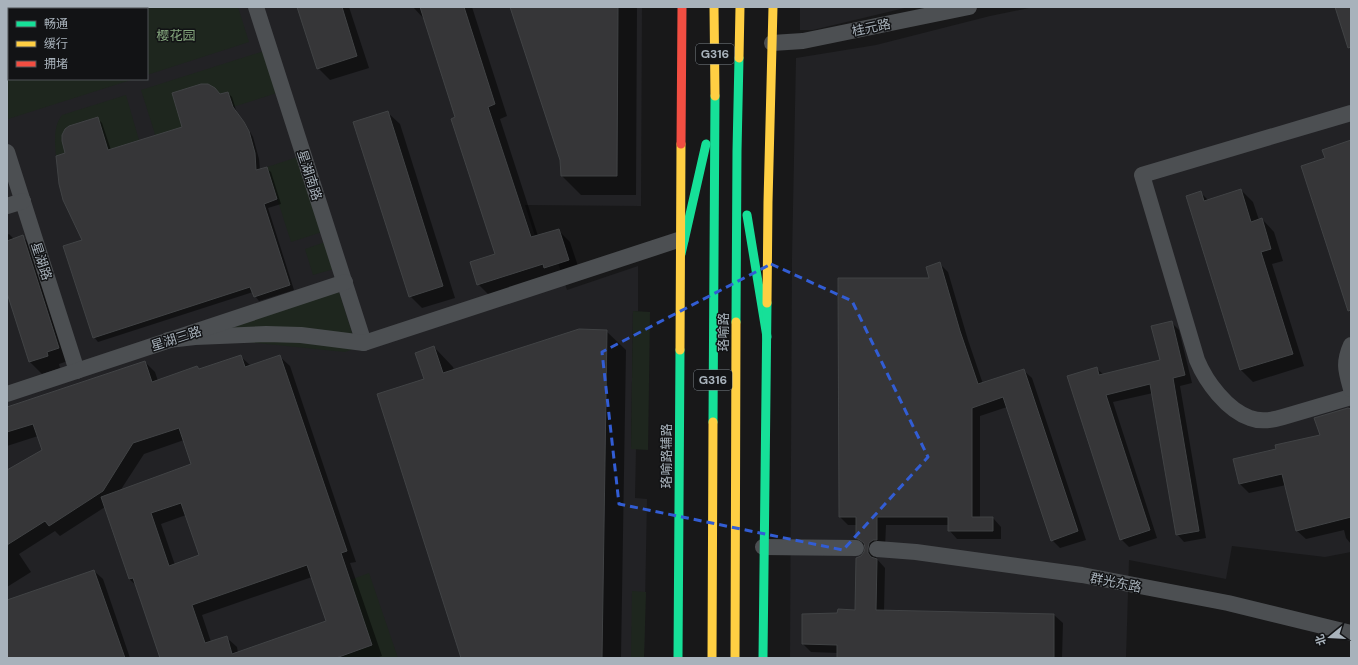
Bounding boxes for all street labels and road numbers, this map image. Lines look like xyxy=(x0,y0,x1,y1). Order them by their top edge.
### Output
street label: 桂元路 xyxy=(850,15,892,40)
road number: G316 xyxy=(696,44,734,64)
street label: 星湖南路 xyxy=(293,148,326,203)
street label: 星湖路 xyxy=(27,240,56,282)
street label: 珞喻路 xyxy=(715,312,732,352)
street label: 星湖三路 xyxy=(149,322,204,355)
road number: G316 xyxy=(694,370,732,390)
street label: 珞喻路辅路 xyxy=(658,423,675,489)
street label: 群光东路 xyxy=(1089,569,1143,596)

